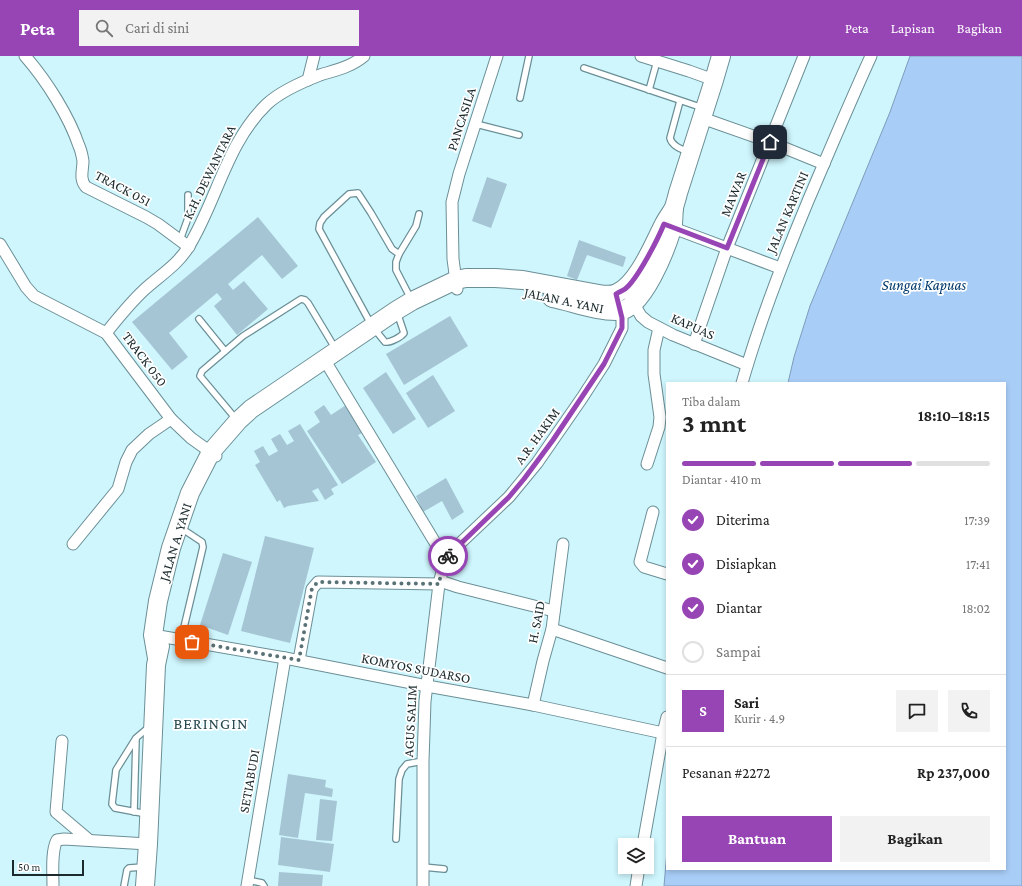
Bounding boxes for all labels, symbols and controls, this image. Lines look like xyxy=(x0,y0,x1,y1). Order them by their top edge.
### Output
search box xyxy=(79,10,359,46)
icon: search xyxy=(93,17,115,39)
text: Peta xyxy=(20,18,55,39)
text: Cari di sini xyxy=(125,20,189,36)
text: Peta xyxy=(845,20,869,36)
text: Lapisan xyxy=(891,20,935,36)
text: Bagikan xyxy=(957,20,1002,36)
street label: PANCASILA xyxy=(443,85,479,153)
street label: K.H. DEWANTARA xyxy=(179,122,239,222)
pin xyxy=(753,125,787,159)
icon: home xyxy=(759,131,781,153)
street label: TRACK 051 xyxy=(92,167,154,210)
street label: MAWAR xyxy=(717,169,749,219)
street label: JALAN KARTINI xyxy=(762,169,811,257)
water label: Sungai Kapuas xyxy=(882,277,967,294)
street label: JALAN A. YANI xyxy=(521,283,605,316)
street label: KAPUAS xyxy=(669,309,718,343)
street label: TRACK 050 xyxy=(119,329,171,390)
text: Tiba dalam xyxy=(682,394,740,409)
street label: A.R. HAKIM xyxy=(511,405,563,467)
text: 18:10–18:15 xyxy=(918,408,990,424)
text: 3 mnt xyxy=(682,409,746,438)
text: Diantar · 410 m xyxy=(682,472,761,487)
street label: JALAN A. YANI xyxy=(155,501,194,585)
icon: check xyxy=(682,509,704,531)
text: Diterima xyxy=(716,512,770,528)
text: 17:39 xyxy=(964,513,990,528)
courier xyxy=(428,536,468,576)
icon: bike xyxy=(437,545,459,567)
icon: check xyxy=(682,553,704,575)
text: Disiapkan xyxy=(716,556,777,572)
text: 17:41 xyxy=(966,557,990,572)
icon: check xyxy=(682,597,704,619)
street label: H. SAID xyxy=(524,599,548,645)
text: Diantar xyxy=(716,600,762,616)
text: 18:02 xyxy=(962,601,990,616)
pin xyxy=(175,625,209,659)
icon: bag xyxy=(181,631,203,653)
text: Sampai xyxy=(716,644,761,660)
street label: KOMYOS SUDARSO xyxy=(360,650,472,686)
street label: AGUS SALIM xyxy=(400,684,420,758)
button: chat xyxy=(896,690,938,732)
button: phone xyxy=(948,690,990,732)
text: Sari xyxy=(734,695,759,711)
text: S xyxy=(699,703,707,719)
text: Kurir · 4.9 xyxy=(734,711,785,726)
district label: BERINGIN xyxy=(173,715,249,732)
street label: SETIABUDI xyxy=(236,748,262,814)
text: Pesanan #2272 xyxy=(682,765,770,781)
text: Rp 237,000 xyxy=(917,765,990,781)
button: Bantuan xyxy=(682,816,832,862)
button: Bagikan xyxy=(840,816,990,862)
map controls xyxy=(618,838,654,874)
button: layers xyxy=(618,838,654,874)
scale bar xyxy=(12,858,84,877)
text: 50 m xyxy=(18,861,40,873)

